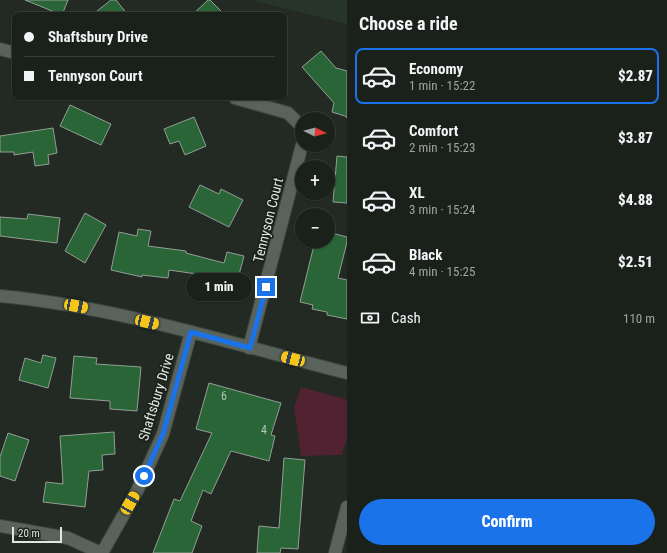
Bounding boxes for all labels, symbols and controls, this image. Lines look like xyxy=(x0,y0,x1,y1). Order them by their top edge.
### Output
text: Choose a ride xyxy=(359,13,458,34)
text: Shaftsbury Drive xyxy=(48,28,148,46)
icon: car xyxy=(361,58,397,94)
text: Economy xyxy=(409,60,463,78)
text: Tennyson Court xyxy=(48,67,143,85)
text: $2.87 xyxy=(618,67,653,85)
text: 1 min · 15:22 xyxy=(409,78,475,93)
north arrow xyxy=(295,112,335,152)
map controls xyxy=(295,112,335,248)
icon: car xyxy=(361,120,397,156)
text: Comfort xyxy=(409,122,458,140)
text: $3.87 xyxy=(618,129,653,147)
text: 2 min · 15:23 xyxy=(409,140,475,155)
button: + xyxy=(295,160,335,200)
street label: Tennyson Court xyxy=(250,176,286,264)
icon: car xyxy=(361,182,397,218)
text: XL xyxy=(409,184,425,202)
text: $4.88 xyxy=(618,191,653,209)
text: 3 min · 15:24 xyxy=(409,202,475,217)
button: − xyxy=(295,208,335,248)
icon: car xyxy=(361,244,397,280)
text: Black xyxy=(409,246,442,264)
text: $2.51 xyxy=(618,253,653,271)
text: 4 min · 15:25 xyxy=(409,264,475,279)
callout: 1 min xyxy=(186,273,252,301)
route end xyxy=(257,278,275,296)
text: 1 min xyxy=(205,279,233,294)
car xyxy=(63,298,89,314)
icon: cash xyxy=(359,307,381,329)
text: Cash xyxy=(391,309,421,327)
text: 110 m xyxy=(623,311,655,326)
car xyxy=(134,313,160,331)
car xyxy=(280,350,306,368)
street label: Shaftsbury Drive xyxy=(135,351,177,443)
house number: 6 xyxy=(221,389,227,403)
house number: 4 xyxy=(261,423,267,437)
route start xyxy=(135,467,153,485)
car xyxy=(119,490,141,516)
button: Confirm xyxy=(359,499,655,545)
scale bar xyxy=(12,525,62,544)
text: 20 m xyxy=(18,527,40,540)

